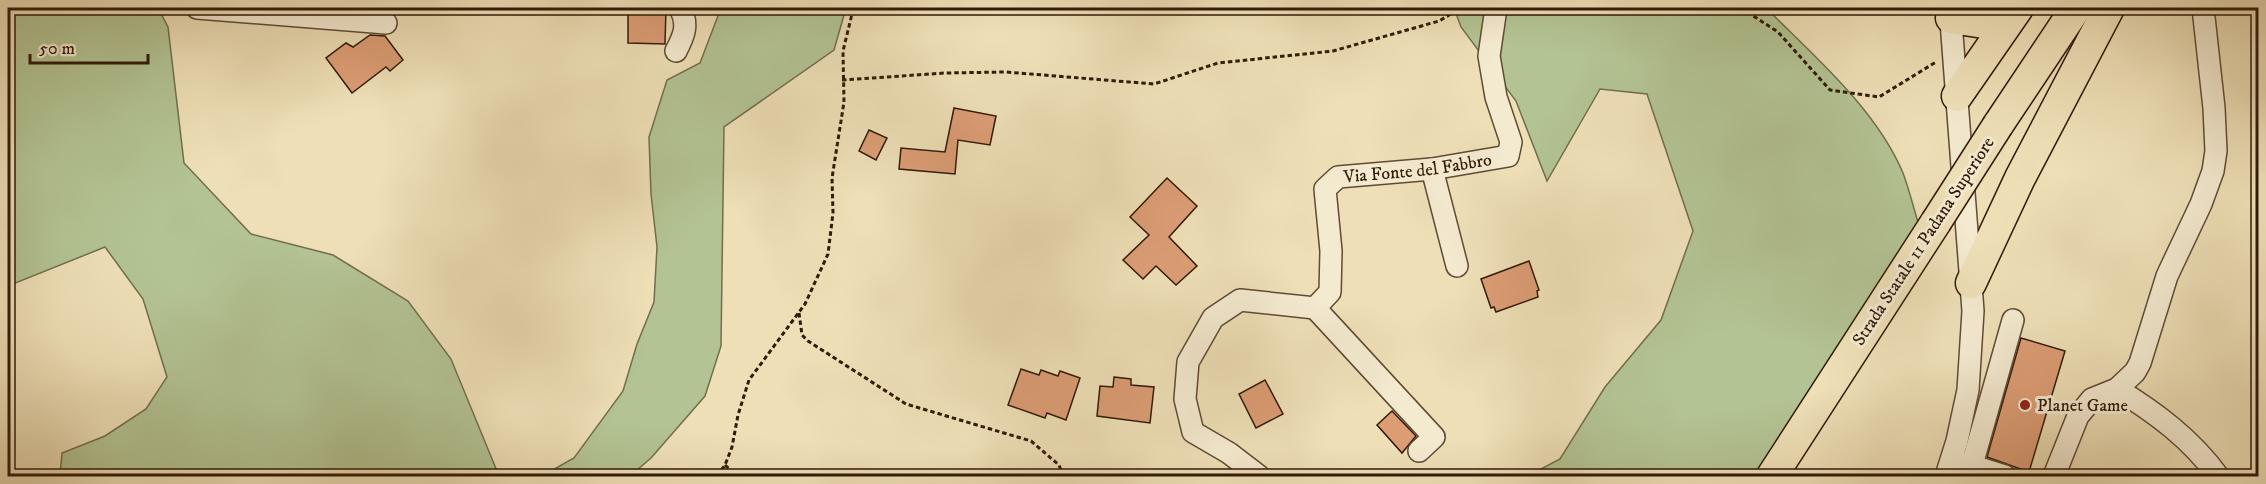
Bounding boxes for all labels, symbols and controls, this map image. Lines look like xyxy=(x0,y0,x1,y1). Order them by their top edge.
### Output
scale bar xyxy=(30,27,148,65)
text: 50 m xyxy=(39,38,75,60)
street label: Strada Statale 11 Padana Superiore xyxy=(1848,133,2000,350)
street label: Via Fonte del Fabbro xyxy=(1342,149,1494,189)
place label: Planet Game xyxy=(2037,395,2128,417)
marker: Planet Game xyxy=(2018,398,2032,412)

